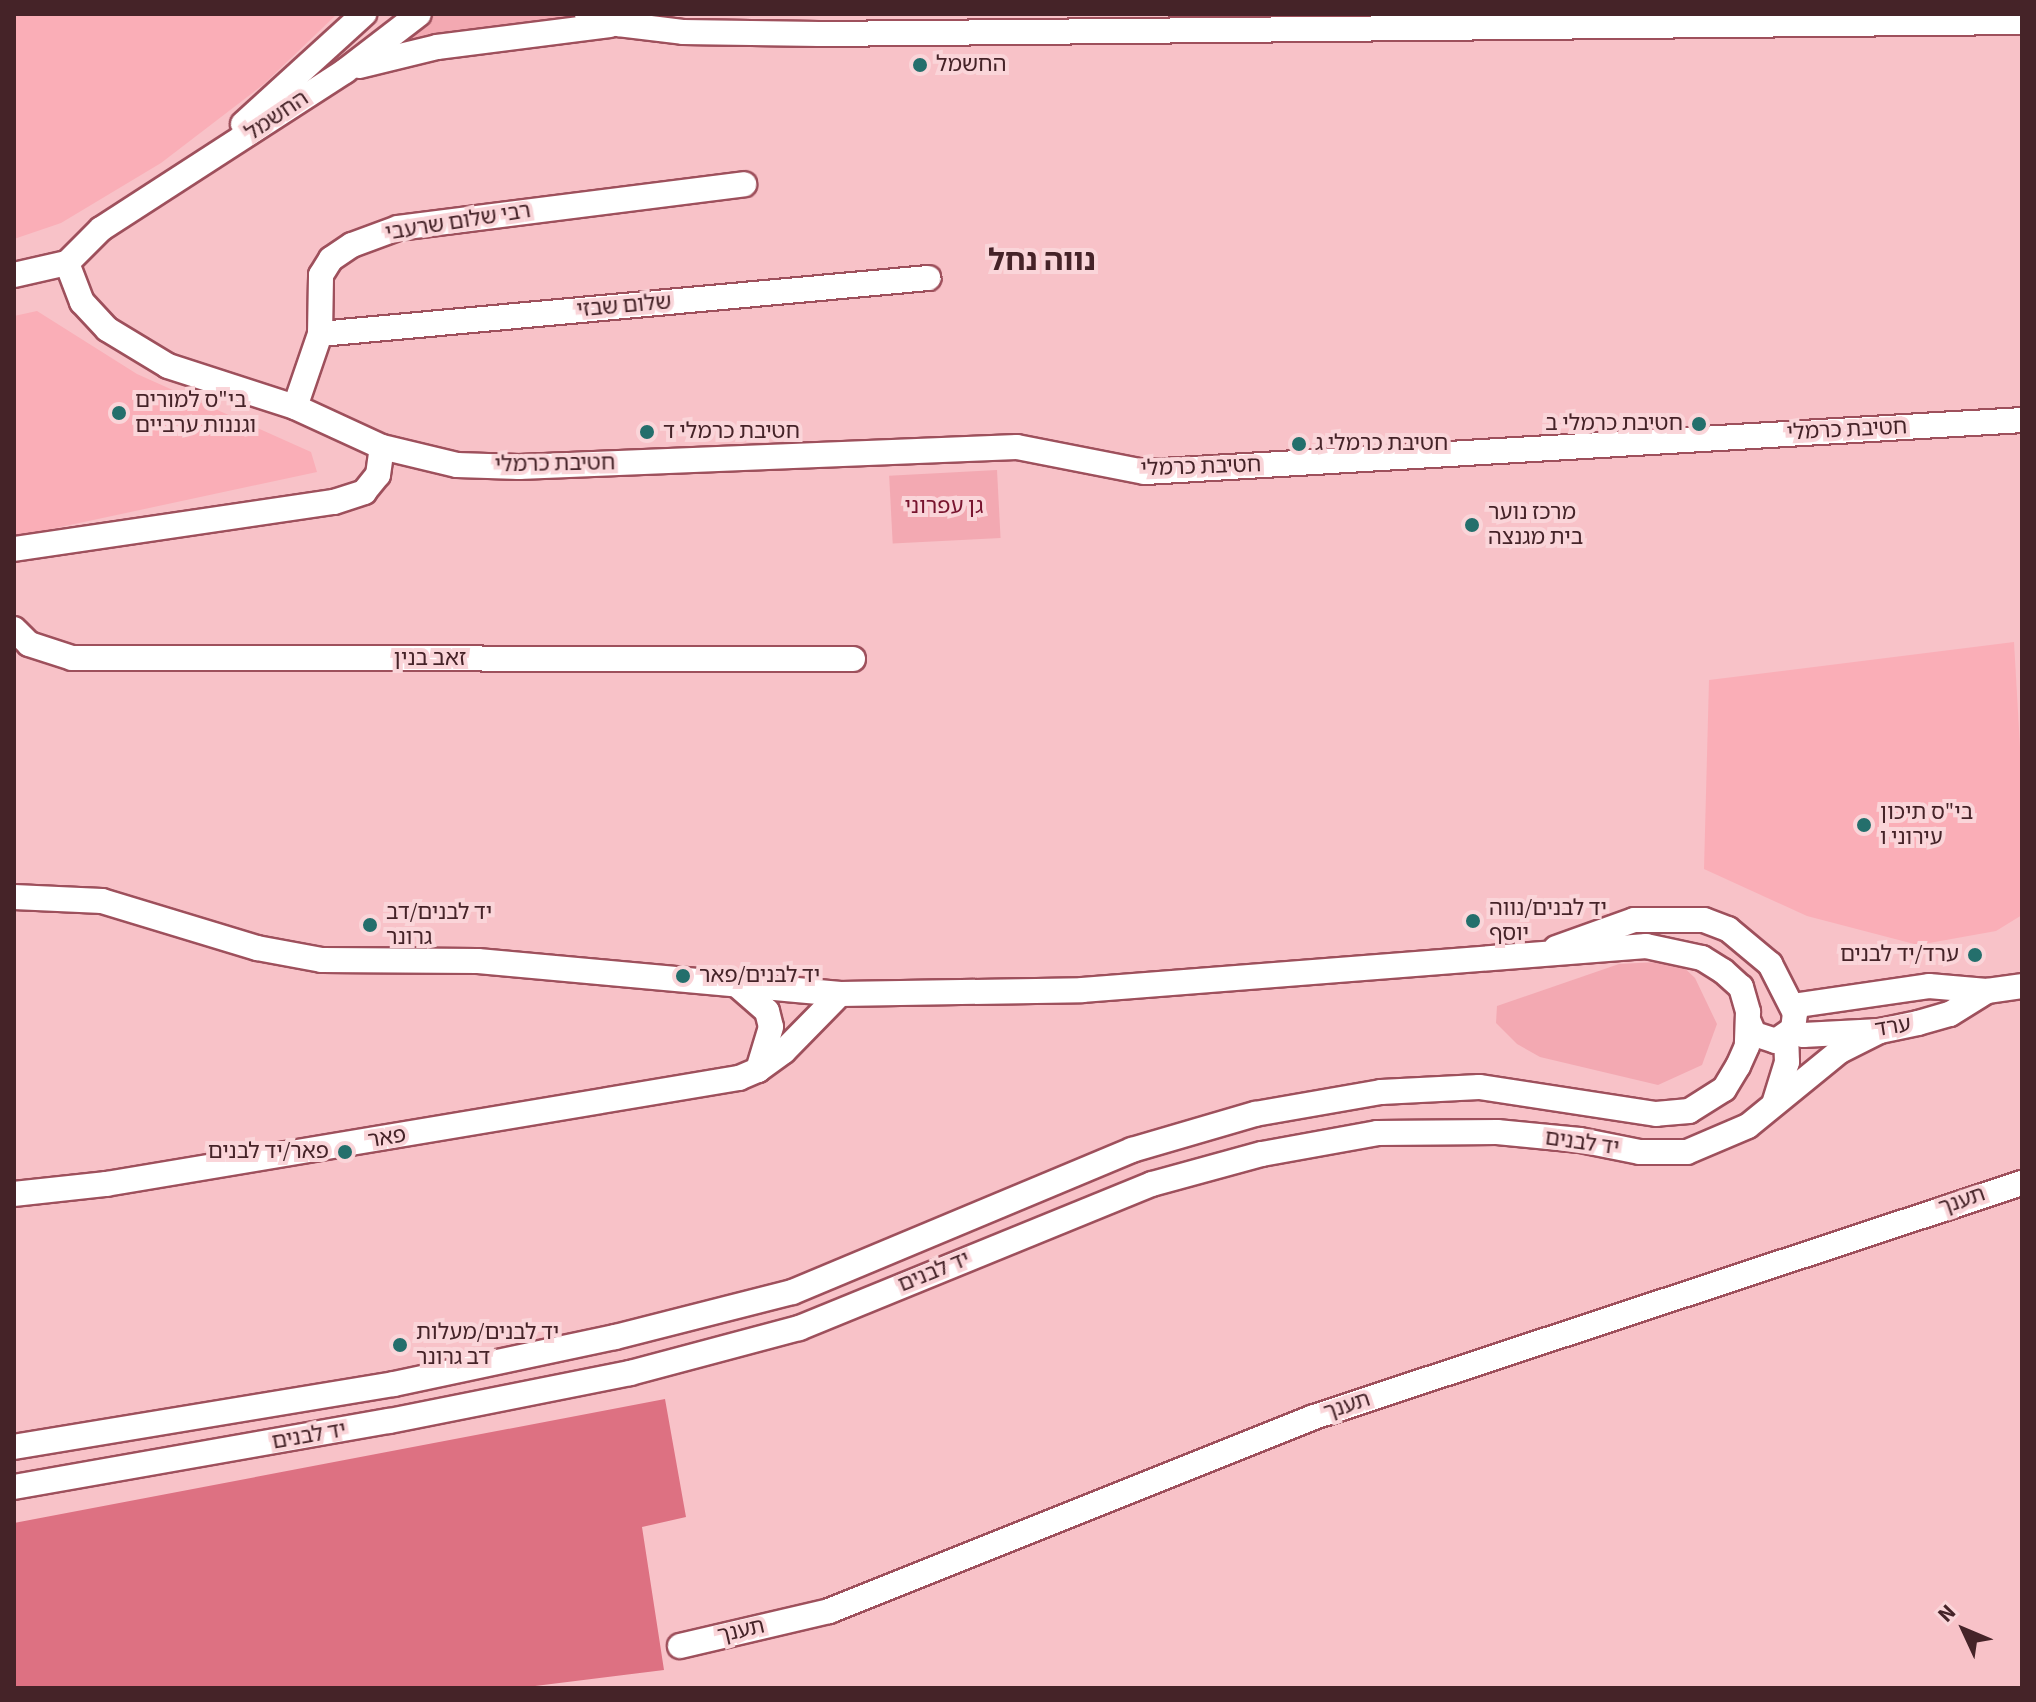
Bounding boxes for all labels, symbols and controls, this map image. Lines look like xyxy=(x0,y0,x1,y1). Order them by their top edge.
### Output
place label: החשמל xyxy=(936,52,1006,78)
marker: החשמל xyxy=(911,56,929,74)
street label: החשמל xyxy=(240,85,314,147)
street label: רבי שלום שרעבי xyxy=(383,197,533,247)
district label: נווה נחל xyxy=(988,243,1096,279)
street label: שלום שבזי xyxy=(575,289,673,323)
place label: בי"ס למורים וגננות ערביים xyxy=(135,387,256,438)
marker: בי"ס למורים וגננות ערביים xyxy=(110,404,128,422)
place label: חטיבת כרמלי ב xyxy=(1545,411,1683,437)
street label: חטיבת כרמלי xyxy=(1786,414,1908,446)
marker: חטיבת כרמלי ב xyxy=(1690,415,1708,433)
place label: חטיבת כרמלי ד xyxy=(663,419,800,445)
marker: חטיבת כרמלי ד xyxy=(638,423,656,441)
place label: חטיבת כרמלי ג xyxy=(1315,431,1448,457)
marker: חטיבת כרמלי ג xyxy=(1290,435,1308,453)
street label: חטיבת כרמלי xyxy=(494,450,616,478)
street label: חטיבת כרמלי xyxy=(1140,452,1262,482)
park label: גן עפרוני xyxy=(905,494,983,520)
place label: מרכז נוער בית מגנצה xyxy=(1488,499,1583,550)
marker: מרכז נוער בית מגנצה xyxy=(1463,516,1481,534)
street label: זאב בנין xyxy=(394,646,466,672)
place label: בי"ס תיכון עירוני ו xyxy=(1880,799,1973,850)
marker: בי"ס תיכון עירוני ו xyxy=(1855,816,1873,834)
place label: יד לבנים/נווה יוסף xyxy=(1489,895,1607,946)
place label: יד לבנים/דב גרונר xyxy=(386,899,492,950)
marker: יד לבנים/נווה יוסף xyxy=(1464,912,1482,930)
marker: יד לבנים/דב גרונר xyxy=(361,916,379,934)
place label: ערד/יד לבנים xyxy=(1840,942,1959,968)
marker: ערד/יד לבנים xyxy=(1966,946,1984,964)
place label: יד לבנים/פאר xyxy=(699,963,820,989)
marker: יד לבנים/פאר xyxy=(674,967,692,985)
street label: ערד xyxy=(1873,1011,1913,1043)
street label: פאר xyxy=(366,1122,408,1154)
street label: יד לבנים xyxy=(1543,1125,1621,1161)
place label: פאר/יד לבנים xyxy=(208,1139,329,1165)
marker: פאר/יד לבנים xyxy=(336,1143,354,1161)
street label: תענך xyxy=(1935,1181,1989,1221)
street label: יד לבנים xyxy=(894,1246,974,1298)
place label: יד לבנים/מעלות דב גרונר xyxy=(416,1319,559,1370)
marker: יד לבנים/מעלות דב גרונר xyxy=(391,1336,409,1354)
street label: תענך xyxy=(1320,1386,1374,1426)
street label: יד לבנים xyxy=(270,1416,348,1456)
north arrow xyxy=(1924,1590,2004,1670)
text: N xyxy=(1930,1597,1963,1630)
street label: תענך xyxy=(715,1613,767,1649)

